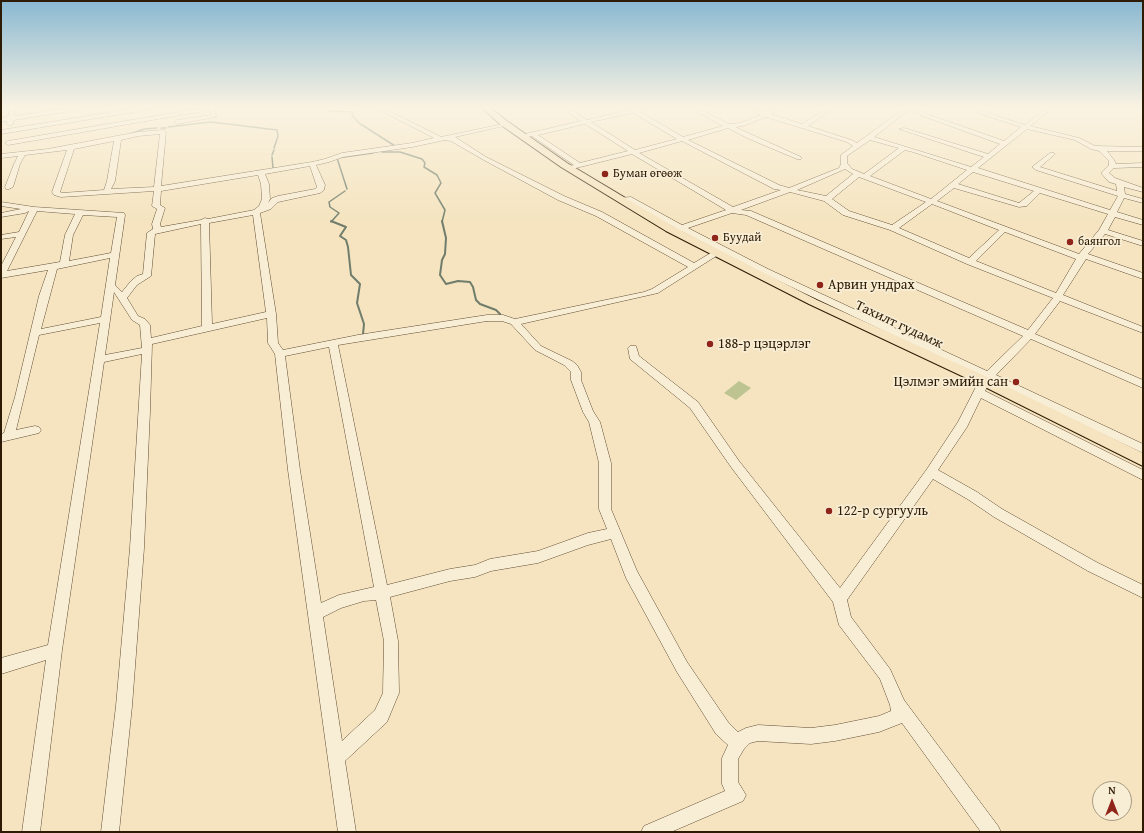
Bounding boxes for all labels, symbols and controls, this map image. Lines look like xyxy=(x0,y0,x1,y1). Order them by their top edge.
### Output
place label: Буман өгөөж xyxy=(613,167,682,181)
marker: Буман өгөөж xyxy=(600,169,610,179)
place label: Буудай xyxy=(723,231,761,245)
marker: Буудай xyxy=(710,233,720,243)
place label: баянгол xyxy=(1078,235,1121,249)
marker: баянгол xyxy=(1065,237,1075,247)
place label: Арвин ундрах xyxy=(828,277,915,293)
marker: Арвин ундрах xyxy=(815,280,825,290)
street label: Тахилт гудамж xyxy=(852,297,946,353)
place label: 188-р цэцэрлэг xyxy=(718,336,810,352)
marker: 188-р цэцэрлэг xyxy=(705,339,715,349)
place label: Цэлмэг эмийн сан xyxy=(894,374,1008,390)
marker: Цэлмэг эмийн сан xyxy=(1011,377,1021,387)
place label: 122-р сургууль xyxy=(837,503,928,519)
marker: 122-р сургууль xyxy=(824,506,834,516)
north arrow xyxy=(1092,781,1132,821)
text: N xyxy=(1108,782,1116,798)

